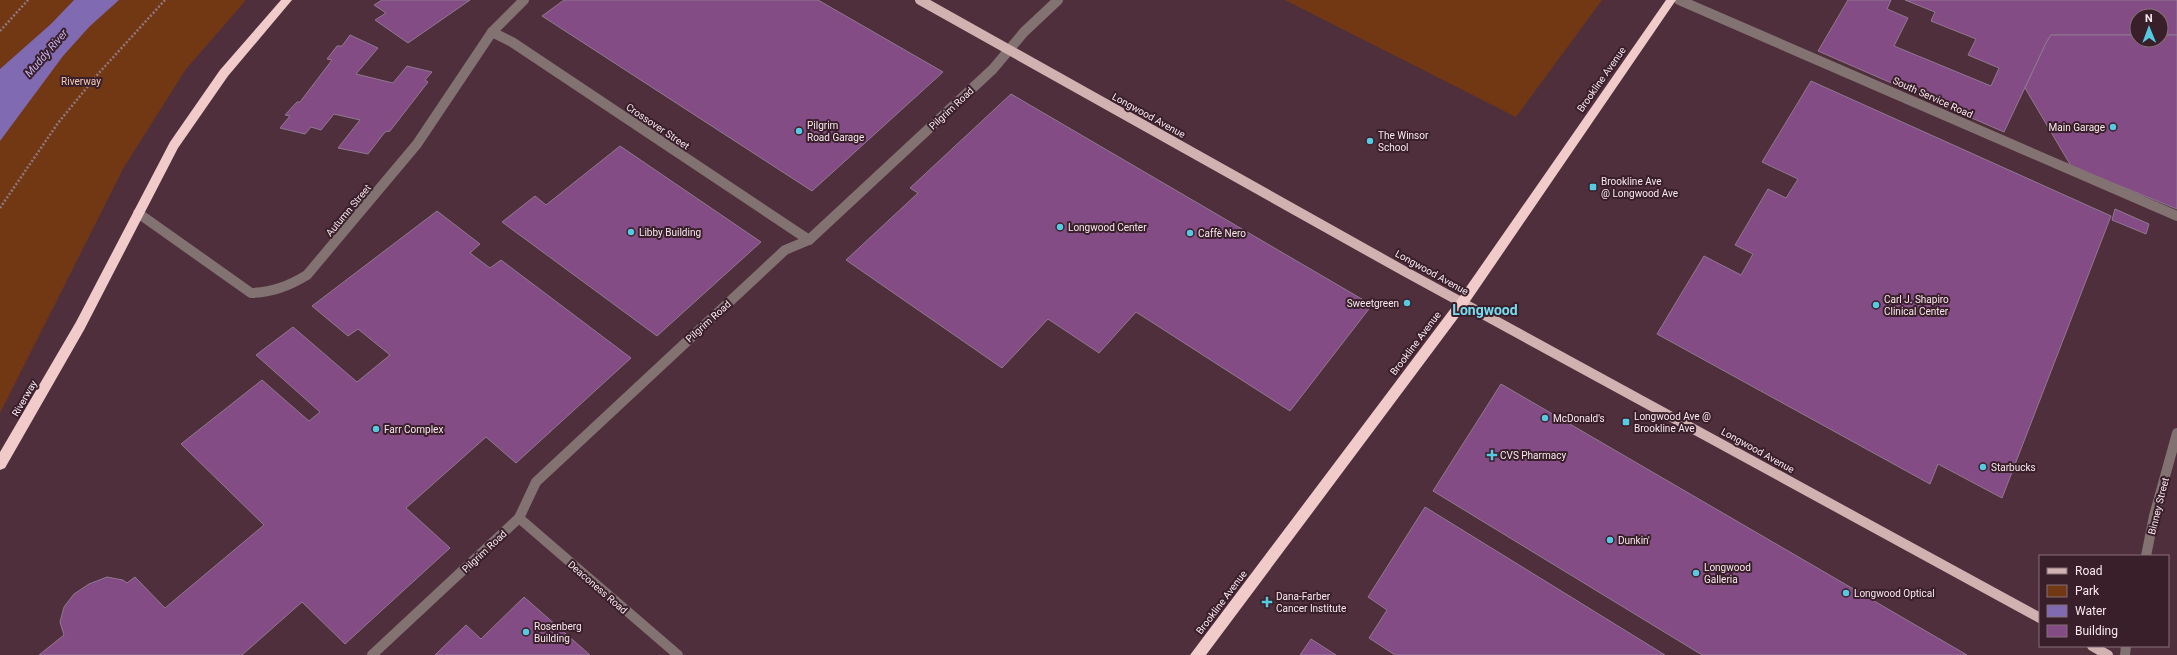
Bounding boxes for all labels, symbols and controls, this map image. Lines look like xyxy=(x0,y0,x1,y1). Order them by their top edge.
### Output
north arrow xyxy=(2129,8,2169,48)
text: N xyxy=(2145,12,2153,25)
water label: Muddy River xyxy=(22,27,71,80)
street label: Brookline Avenue xyxy=(1575,45,1628,114)
street label: South Service Road xyxy=(1891,75,1974,120)
park label: Riverway xyxy=(61,76,101,87)
street label: Pilgrim Road xyxy=(927,85,976,132)
street label: Longwood Avenue xyxy=(1110,91,1187,140)
street label: Crossover Street xyxy=(624,101,691,152)
place label: Pilgrim Road Garage xyxy=(807,120,864,143)
place label: Main Garage xyxy=(2049,122,2105,133)
marker: Main Garage xyxy=(2108,122,2118,132)
marker: Pilgrim Road Garage xyxy=(794,126,804,136)
place label: The Winsor School xyxy=(1378,130,1429,153)
marker: The Winsor School xyxy=(1365,136,1375,146)
place label: Brookline Ave @ Longwood Ave xyxy=(1601,176,1678,199)
street label: Autumn Street xyxy=(324,182,373,238)
marker: Brookline Ave @ Longwood Ave xyxy=(1588,182,1598,192)
marker: Longwood Center xyxy=(1055,222,1065,232)
place label: Longwood Center xyxy=(1068,222,1147,233)
marker: Libby Building xyxy=(626,227,636,237)
place label: Libby Building xyxy=(639,227,701,238)
marker: Caffè Nero xyxy=(1185,228,1195,238)
place label: Caffè Nero xyxy=(1198,228,1246,239)
street label: Longwood Avenue xyxy=(1393,248,1470,297)
place label: Carl J. Shapiro Clinical Center xyxy=(1884,294,1949,317)
street label: Pilgrim Road xyxy=(684,298,733,344)
place label: Sweetgreen xyxy=(1347,298,1399,309)
marker: Sweetgreen xyxy=(1402,298,1412,308)
marker: Carl J. Shapiro Clinical Center xyxy=(1871,300,1881,310)
district label: Longwood xyxy=(1452,302,1518,318)
street label: Brookline Avenue xyxy=(1388,309,1443,377)
street label: Riverway xyxy=(10,378,39,418)
place label: Longwood Ave @ Brookline Ave xyxy=(1634,411,1711,434)
marker: McDonald's xyxy=(1540,413,1550,423)
place label: McDonald's xyxy=(1553,413,1605,424)
marker: Longwood Ave @ Brookline Ave xyxy=(1621,417,1631,427)
marker: Farr Complex xyxy=(371,424,381,434)
place label: Farr Complex xyxy=(384,424,443,435)
street label: Longwood Avenue xyxy=(1719,426,1796,475)
marker: CVS Pharmacy xyxy=(1487,450,1497,460)
place label: CVS Pharmacy xyxy=(1500,450,1566,461)
marker: Starbucks xyxy=(1978,462,1988,472)
place label: Starbucks xyxy=(1991,462,2036,473)
street label: Binney Street xyxy=(2146,476,2171,536)
street label: Pilgrim Road xyxy=(460,528,509,575)
marker: Dunkin' xyxy=(1605,535,1615,545)
place label: Dunkin' xyxy=(1618,535,1650,546)
legend xyxy=(2039,555,2169,647)
street label: Deaconess Road xyxy=(566,559,630,616)
place label: Longwood Galleria xyxy=(1704,562,1751,585)
text: Road xyxy=(2075,564,2103,578)
street label: Brookline Avenue xyxy=(1194,568,1249,636)
marker: Longwood Galleria xyxy=(1691,568,1701,578)
text: Park xyxy=(2075,584,2100,598)
marker: Longwood Optical xyxy=(1841,588,1851,598)
place label: Longwood Optical xyxy=(1854,588,1935,599)
place label: Dana-Farber Cancer Institute xyxy=(1276,591,1346,614)
marker: Dana-Farber Cancer Institute xyxy=(1261,596,1273,608)
text: Water xyxy=(2075,604,2106,618)
place label: Rosenberg Building xyxy=(534,621,582,644)
text: Building xyxy=(2075,624,2118,638)
marker: Rosenberg Building xyxy=(521,627,531,637)

